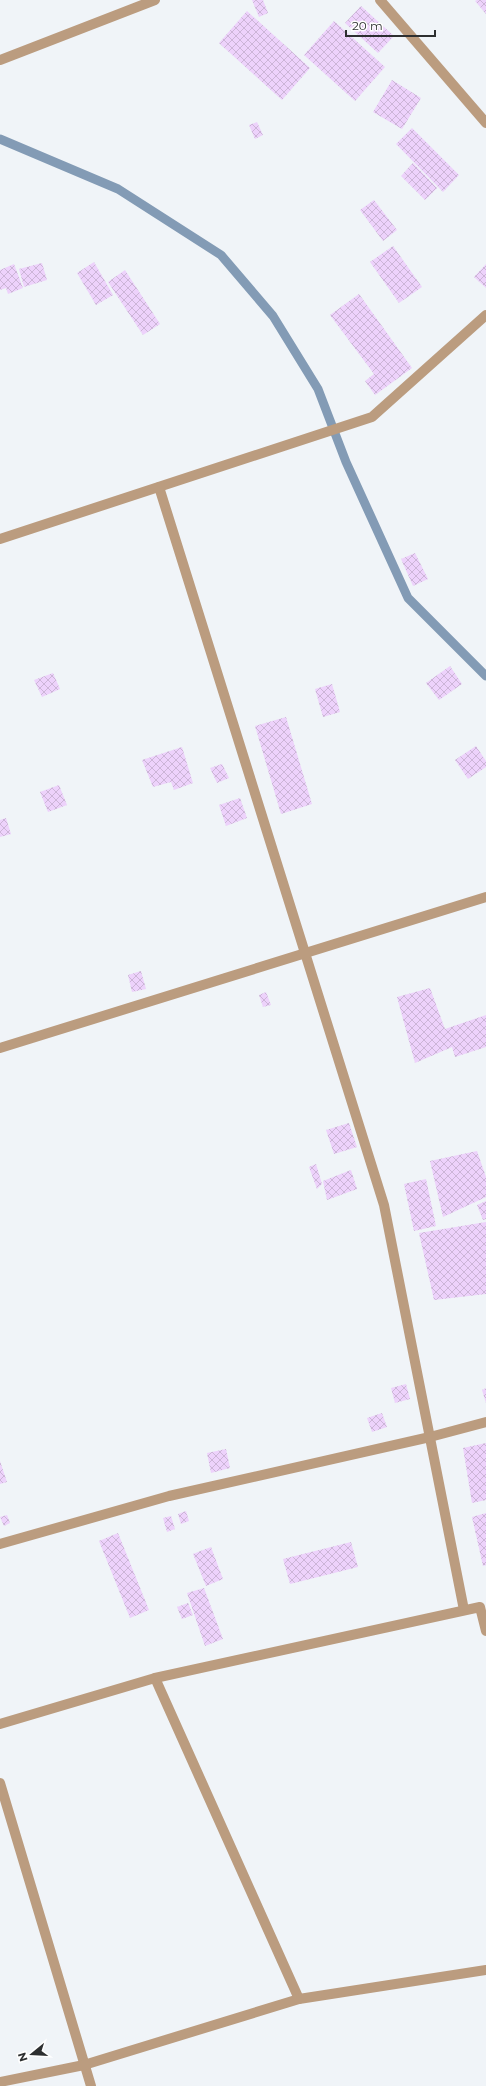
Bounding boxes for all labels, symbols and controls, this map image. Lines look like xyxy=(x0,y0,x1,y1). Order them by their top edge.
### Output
scale bar xyxy=(346,12,435,38)
text: 20 m xyxy=(352,18,383,33)
north arrow xyxy=(12,2034,52,2074)
text: N xyxy=(14,2051,31,2063)

